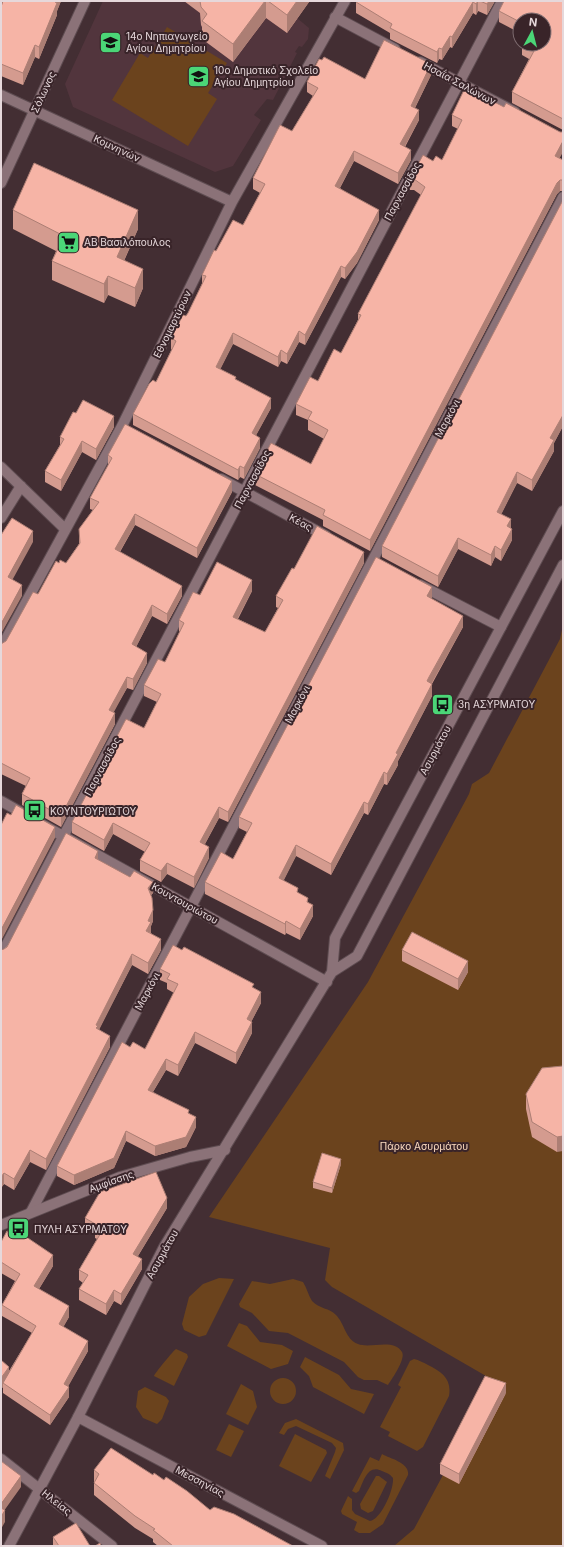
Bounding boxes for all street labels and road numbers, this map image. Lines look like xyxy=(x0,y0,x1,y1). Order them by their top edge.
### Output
street label: Ησαΐα Σαλώνων xyxy=(422,59,498,107)
street label: Σόλωνος xyxy=(28,69,58,115)
street label: Κομνηνών xyxy=(91,132,142,165)
street label: Παρνασσίδος xyxy=(381,159,423,222)
street label: Εθνομαρτύρων xyxy=(151,288,194,360)
street label: Μαρκόνι xyxy=(432,397,462,439)
street label: Παρνασσίδος xyxy=(231,447,273,510)
street label: Κέας xyxy=(287,511,315,533)
street label: Μαρκόνι xyxy=(282,683,312,725)
street label: Ασυρμάτου xyxy=(417,723,453,777)
street label: Παρνασσίδος xyxy=(81,734,123,797)
street label: Κουντουριώτου xyxy=(150,880,220,926)
street label: Μαρκόνι xyxy=(132,970,162,1012)
street label: Αμφίσσης xyxy=(87,1167,136,1196)
street label: Ασυρμάτου xyxy=(144,1227,180,1281)
street label: Μεσσηνίας xyxy=(173,1463,227,1500)
street label: Ηλείας xyxy=(40,1487,74,1517)

